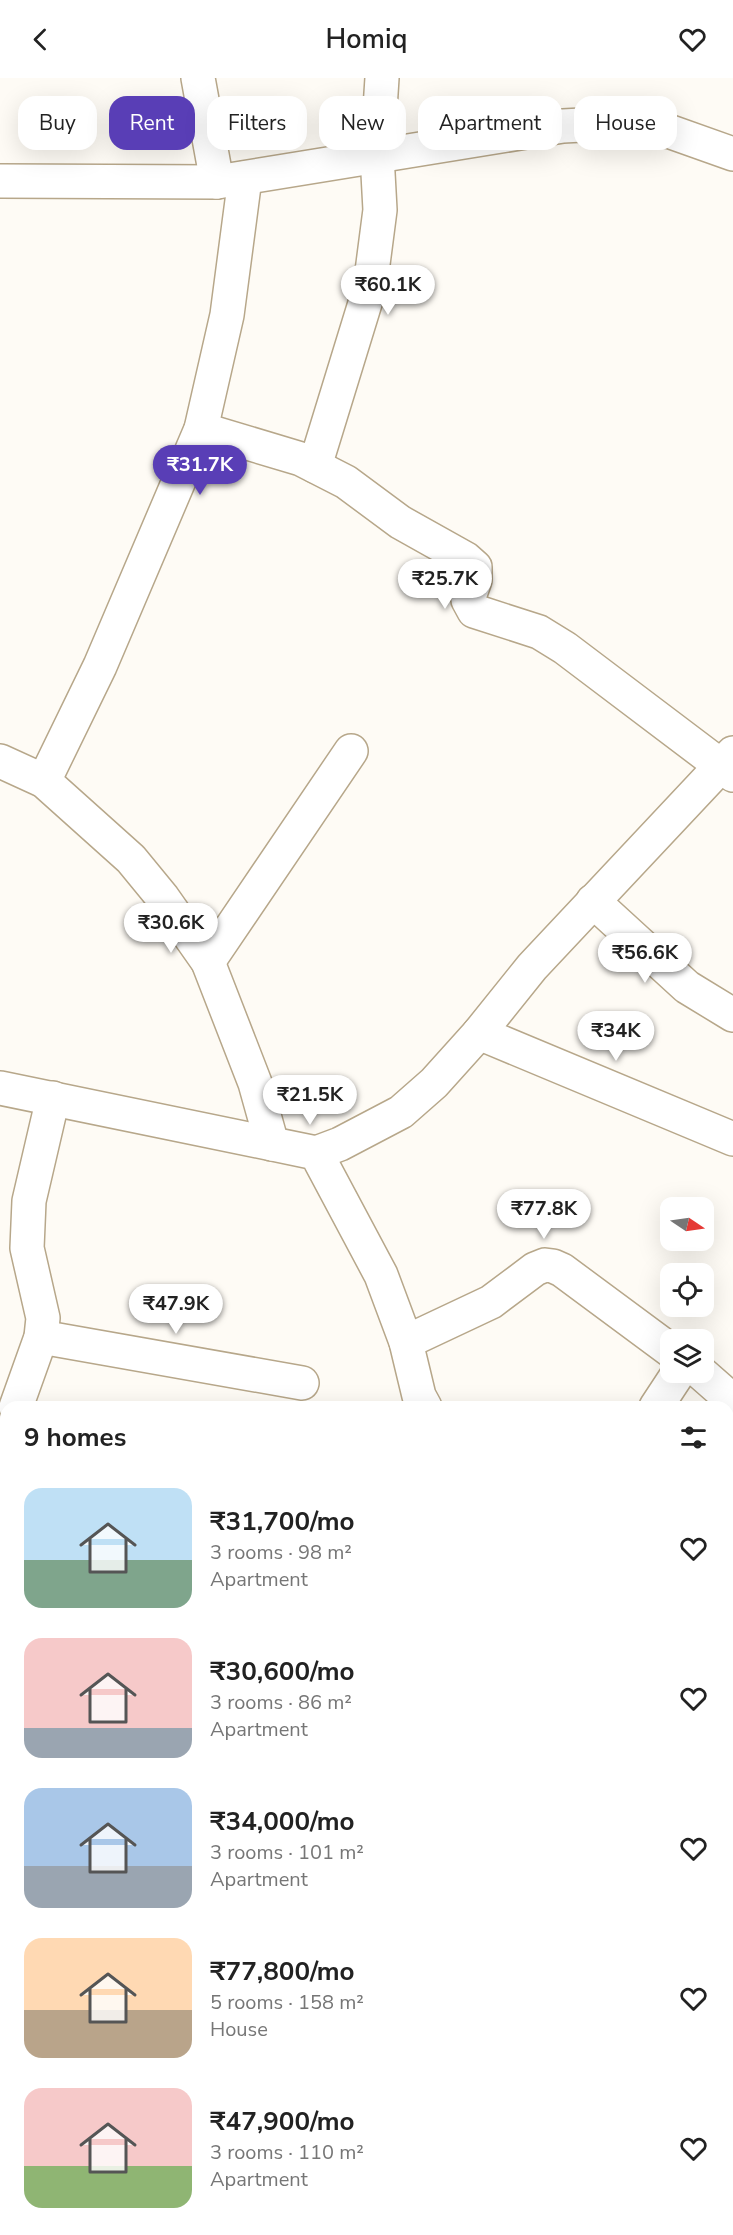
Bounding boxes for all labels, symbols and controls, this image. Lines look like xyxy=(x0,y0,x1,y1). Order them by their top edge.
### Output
text: Homiq xyxy=(326,21,407,58)
icon: back xyxy=(24,23,57,56)
icon: heart xyxy=(676,23,709,56)
chip: Buy xyxy=(18,96,97,150)
chip: Rent xyxy=(109,96,195,150)
chip: Filters xyxy=(207,96,307,150)
chip: New xyxy=(319,96,406,150)
chip: Apartment xyxy=(418,96,562,150)
chip: House xyxy=(574,96,677,150)
pin: ₹60.1K xyxy=(339,265,437,316)
text: ₹60.1K xyxy=(355,271,421,298)
pin: ₹31.7K xyxy=(151,445,249,496)
text: ₹31.7K xyxy=(167,451,233,478)
pin: ₹25.7K xyxy=(396,559,494,610)
text: ₹25.7K xyxy=(412,565,478,592)
pin: ₹30.6K xyxy=(122,903,220,954)
text: ₹30.6K xyxy=(138,909,204,936)
pin: ₹56.6K xyxy=(596,933,694,984)
text: ₹56.6K xyxy=(612,939,678,966)
pin: ₹34K xyxy=(580,1011,652,1062)
text: ₹34K xyxy=(591,1017,641,1044)
pin: ₹21.5K xyxy=(261,1075,359,1126)
text: ₹21.5K xyxy=(277,1081,343,1108)
pin: ₹77.8K xyxy=(495,1189,593,1240)
text: ₹77.8K xyxy=(511,1195,577,1222)
north arrow xyxy=(660,1197,714,1251)
map controls xyxy=(660,1197,714,1383)
button: locate xyxy=(660,1263,714,1317)
pin: ₹47.9K xyxy=(127,1284,225,1335)
text: ₹47.9K xyxy=(143,1290,209,1317)
button: layers xyxy=(660,1329,714,1383)
text: 9 homes xyxy=(24,1420,126,1455)
icon: filters xyxy=(677,1421,710,1454)
text: ₹31,700/mo xyxy=(210,1504,354,1539)
icon: home xyxy=(72,1512,144,1584)
icon: heart xyxy=(677,1532,710,1565)
text: 3 rooms · 98 m² xyxy=(210,1539,352,1566)
text: Apartment xyxy=(210,1566,308,1593)
text: ₹30,600/mo xyxy=(210,1654,354,1689)
icon: home xyxy=(72,1662,144,1734)
icon: heart xyxy=(677,1682,710,1715)
text: 3 rooms · 86 m² xyxy=(210,1689,352,1716)
text: Apartment xyxy=(210,1716,308,1743)
text: ₹34,000/mo xyxy=(210,1804,354,1839)
icon: home xyxy=(72,1812,144,1884)
icon: heart xyxy=(677,1832,710,1865)
text: 3 rooms · 101 m² xyxy=(210,1839,364,1866)
text: Apartment xyxy=(210,1866,308,1893)
text: ₹77,800/mo xyxy=(210,1954,354,1989)
icon: home xyxy=(72,1962,144,2034)
icon: heart xyxy=(677,1982,710,2015)
text: 5 rooms · 158 m² xyxy=(210,1989,364,2016)
text: House xyxy=(210,2016,268,2043)
text: ₹47,900/mo xyxy=(210,2104,354,2139)
icon: home xyxy=(72,2112,144,2184)
icon: heart xyxy=(677,2132,710,2165)
text: 3 rooms · 110 m² xyxy=(210,2139,364,2166)
text: Apartment xyxy=(210,2166,308,2193)

